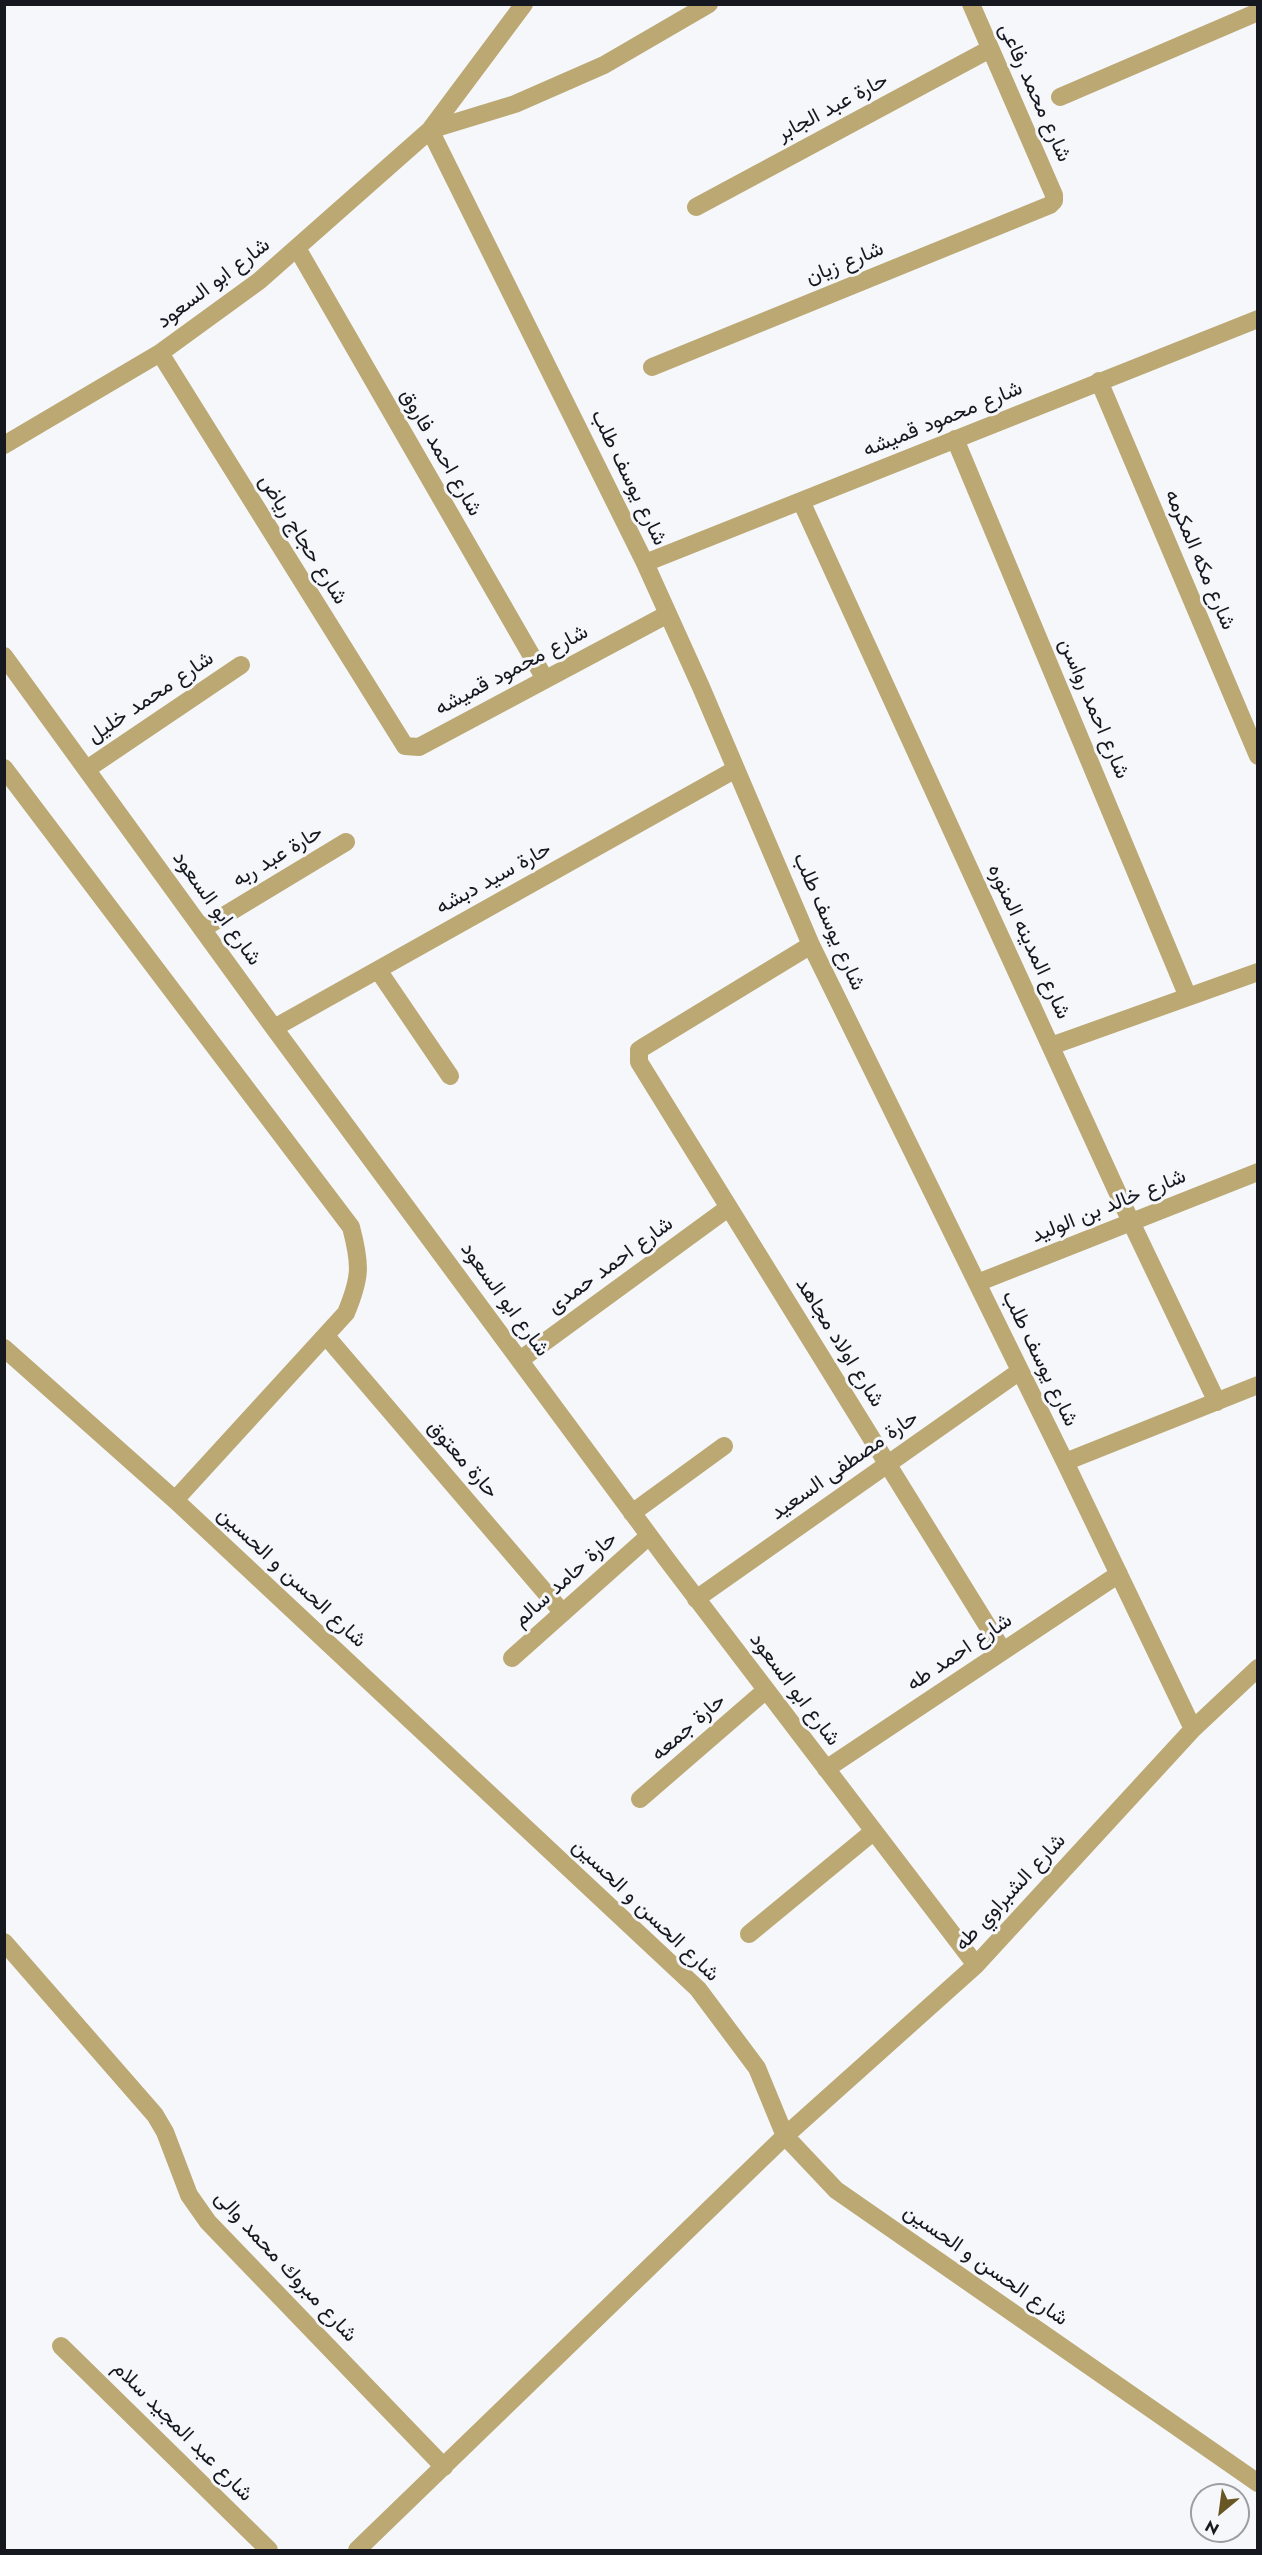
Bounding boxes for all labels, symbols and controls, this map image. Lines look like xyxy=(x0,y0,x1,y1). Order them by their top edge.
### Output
street label: شارع محمد رفاعى xyxy=(992,20,1076,166)
street label: حارة عبد الجابر xyxy=(773,68,893,148)
street label: شارع ابو السعود xyxy=(152,233,276,335)
street label: شارع زيان xyxy=(802,237,888,291)
street label: شارع محمود قميشه xyxy=(860,377,1026,463)
street label: شارع احمد فاروق xyxy=(393,385,487,521)
street label: شارع يوسف طلب xyxy=(584,406,672,550)
street label: شارع حجاج رياض xyxy=(252,470,352,610)
street label: شارع مكه المكرمه xyxy=(1158,486,1240,634)
street label: شارع محمود قميشه xyxy=(431,620,593,722)
street label: شارع احمد رواسن xyxy=(1052,635,1134,783)
street label: شارع محمد خليل xyxy=(83,647,219,749)
street label: حارة عبد ربه xyxy=(228,820,328,894)
street label: حارة سيد دبشه xyxy=(432,837,556,921)
street label: شارع ابو السعود xyxy=(166,847,266,971)
street label: شارع يوسف طلب xyxy=(786,849,870,995)
street label: شارع المدينه المنوره xyxy=(981,860,1075,1024)
street label: شارع خالد بن الوليد xyxy=(1028,1165,1190,1249)
street label: شارع احمد حمدى xyxy=(543,1212,679,1320)
street label: شارع ابو السعود xyxy=(454,1238,554,1362)
street label: شارع اولاد مجاهد xyxy=(789,1274,889,1412)
street label: شارع يوسف طلب xyxy=(995,1287,1083,1431)
street label: حارة مصطفى السعيد xyxy=(766,1406,924,1526)
street label: حارة معتوق xyxy=(421,1416,503,1504)
street label: شارع الحسن و الحسين xyxy=(211,1502,371,1654)
street label: حارة حامد سالم xyxy=(509,1527,623,1633)
street label: شارع احمد طه xyxy=(903,1609,1017,1697)
street label: شارع ابو السعود xyxy=(743,1628,845,1752)
street label: حارة جمعه xyxy=(647,1689,731,1767)
street label: شارع الشبراوي طه xyxy=(950,1829,1072,1957)
street label: شارع الحسن و الحسين xyxy=(566,1834,724,1988)
street label: شارع مبروك محمد والى xyxy=(208,2186,362,2348)
street label: شارع الحسن و الحسين xyxy=(898,2200,1072,2332)
street label: شارع عبد المجيد سلام xyxy=(107,2357,257,2507)
north arrow xyxy=(1190,2483,1250,2543)
text: N xyxy=(1201,2514,1223,2541)

